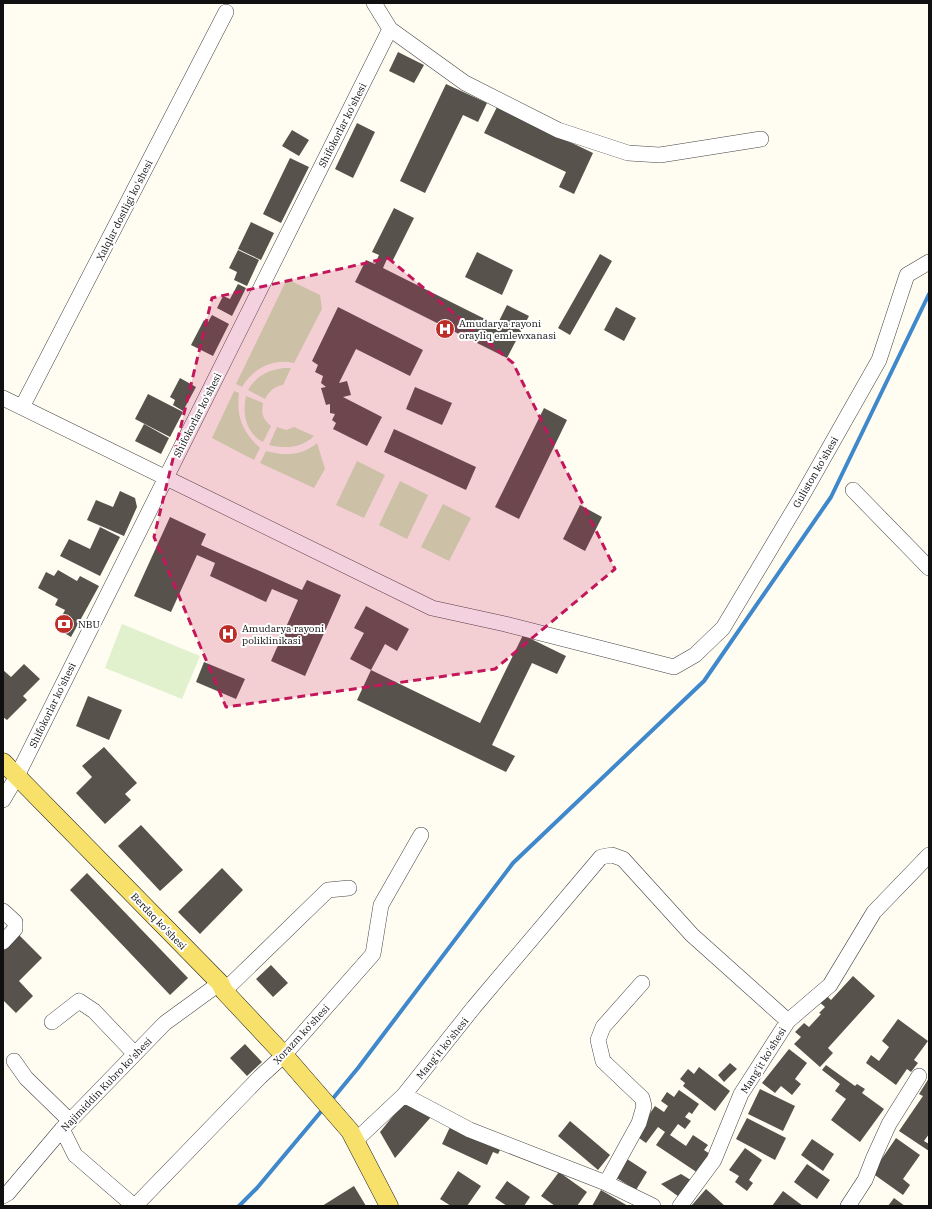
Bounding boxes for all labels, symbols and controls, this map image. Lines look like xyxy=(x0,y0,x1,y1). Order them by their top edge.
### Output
street label: Shifokorlar ko'shesi xyxy=(315,81,369,170)
street label: Xalqlar dostligi ko'shesi xyxy=(93,158,156,263)
place label: Amudarya rayoni orayliq emlewxanasi xyxy=(459,317,556,342)
hospital icon: Amudarya rayoni orayliq emlewxanasi xyxy=(434,318,456,340)
street label: Shifokorlar ko'shesi xyxy=(170,371,224,460)
street label: Guliston ko'shesi xyxy=(790,434,841,510)
bank icon: NBU xyxy=(53,613,75,635)
place label: NBU xyxy=(78,618,100,631)
place label: Amudarya rayoni poliklinikasi xyxy=(242,622,324,647)
hospital icon: Amudarya rayoni poliklinikasi xyxy=(217,623,239,645)
street label: Shifokorlar ko'shesi xyxy=(26,660,79,750)
street label: Berdaq ko'shesi xyxy=(128,890,189,953)
street label: Xorazm ko'shesi xyxy=(270,1002,332,1067)
street label: Mang'it ko'shesi xyxy=(414,1015,471,1082)
street label: Mang'it ko'shesi xyxy=(738,1025,789,1096)
street label: Najimiddin Kubro ko'shesi xyxy=(58,1035,155,1134)

